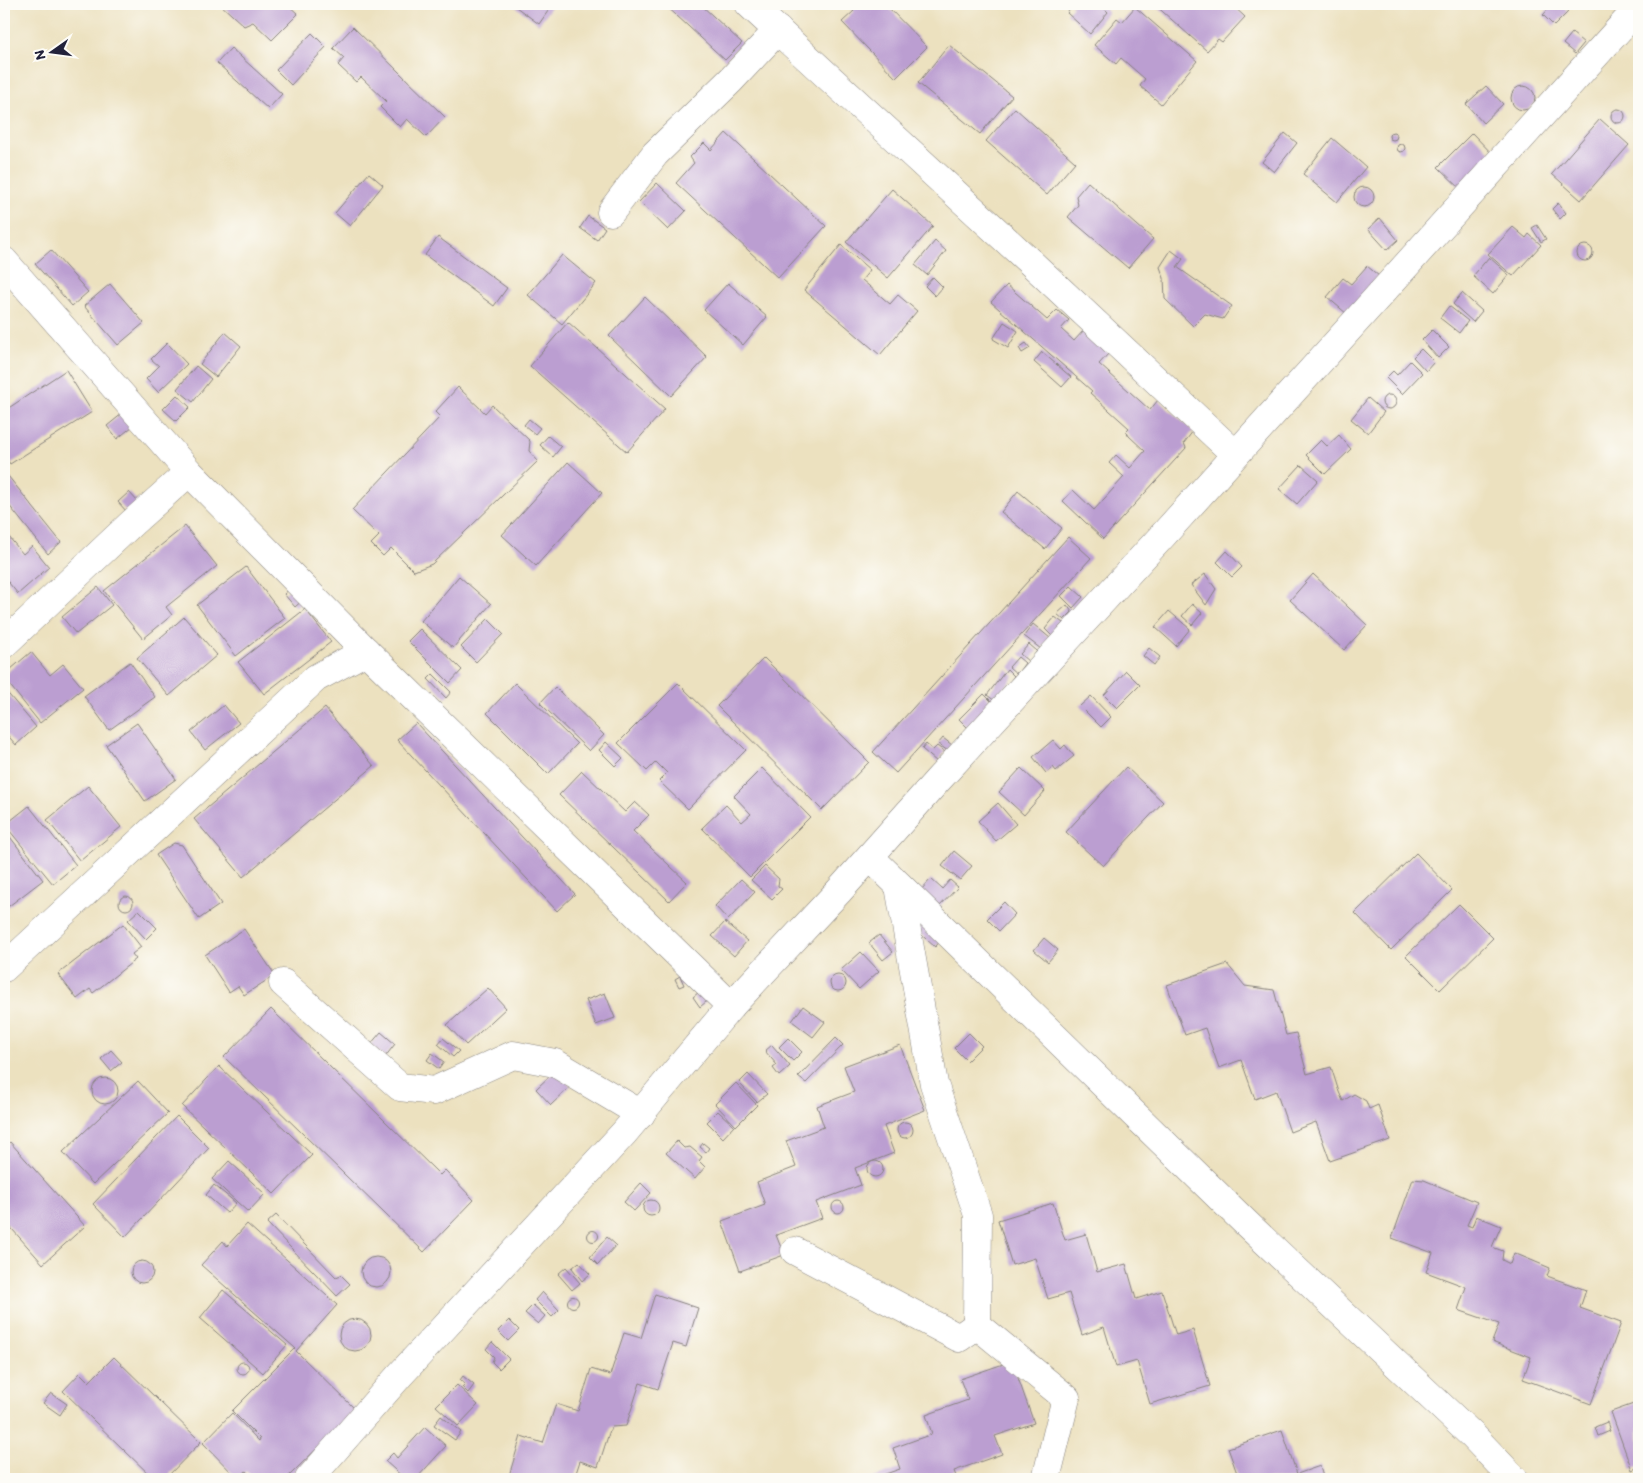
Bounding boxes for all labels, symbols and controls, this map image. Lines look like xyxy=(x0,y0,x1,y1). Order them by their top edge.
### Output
north arrow xyxy=(28,28,78,78)
text: N xyxy=(30,48,49,62)

